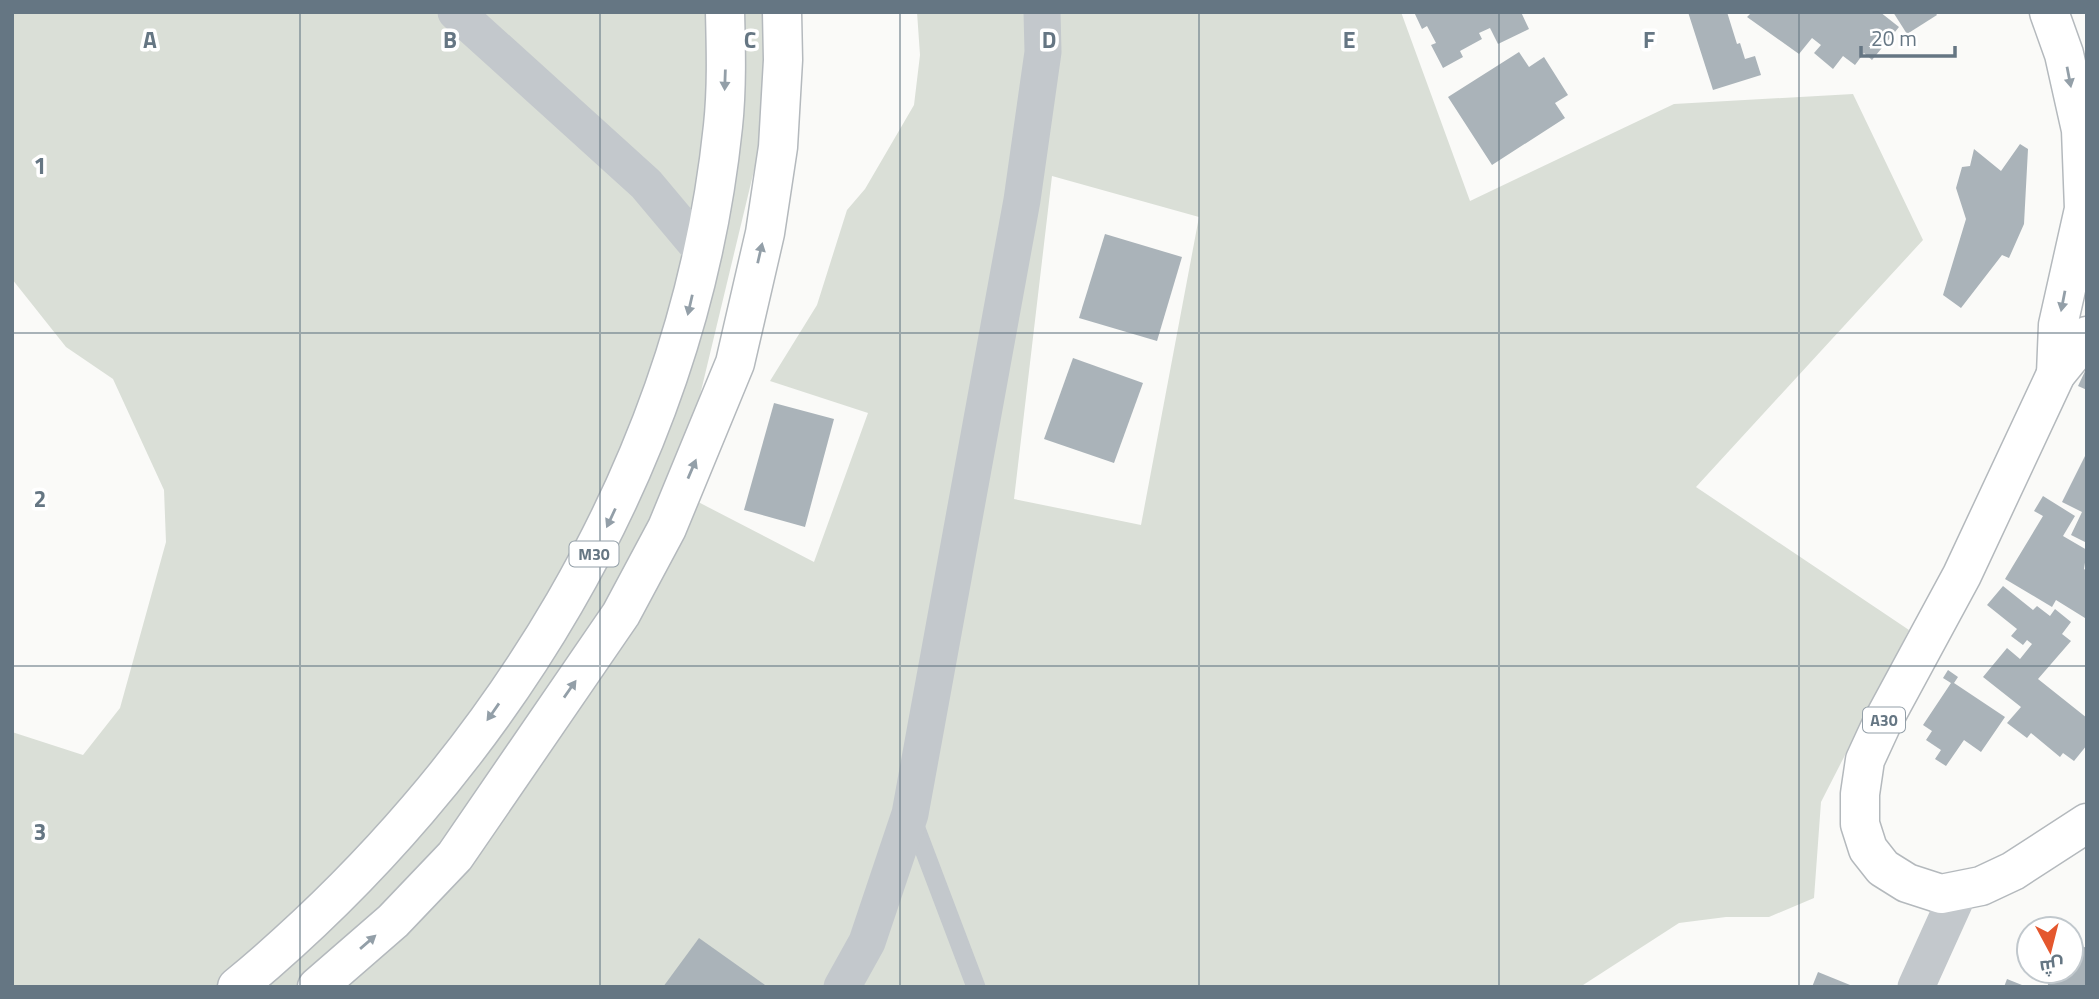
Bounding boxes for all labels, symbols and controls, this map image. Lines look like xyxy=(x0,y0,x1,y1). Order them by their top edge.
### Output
scale bar xyxy=(1861,14,1955,58)
text: A xyxy=(143,22,157,57)
text: B xyxy=(443,22,457,57)
text: C xyxy=(744,22,756,57)
text: D xyxy=(1042,22,1056,57)
text: E xyxy=(1343,22,1355,57)
text: F xyxy=(1643,22,1655,57)
text: 20 m xyxy=(1871,22,1917,54)
one-way arrow xyxy=(2063,66,2074,88)
one-way arrow xyxy=(719,70,731,92)
text: 1 xyxy=(34,148,46,183)
one-way arrow xyxy=(755,242,766,264)
one-way arrow xyxy=(2057,290,2068,312)
one-way arrow xyxy=(685,294,696,316)
one-way arrow xyxy=(687,458,698,479)
text: 2 xyxy=(34,481,46,516)
one-way arrow xyxy=(605,508,617,528)
road number: M30 xyxy=(570,541,618,566)
one-way arrow xyxy=(563,680,577,698)
one-way arrow xyxy=(487,702,500,721)
road number: A30 xyxy=(1863,708,1905,733)
text: 3 xyxy=(34,814,46,849)
north arrow xyxy=(2015,915,2085,985)
one-way arrow xyxy=(360,935,377,950)
text: ش xyxy=(2038,951,2066,983)

